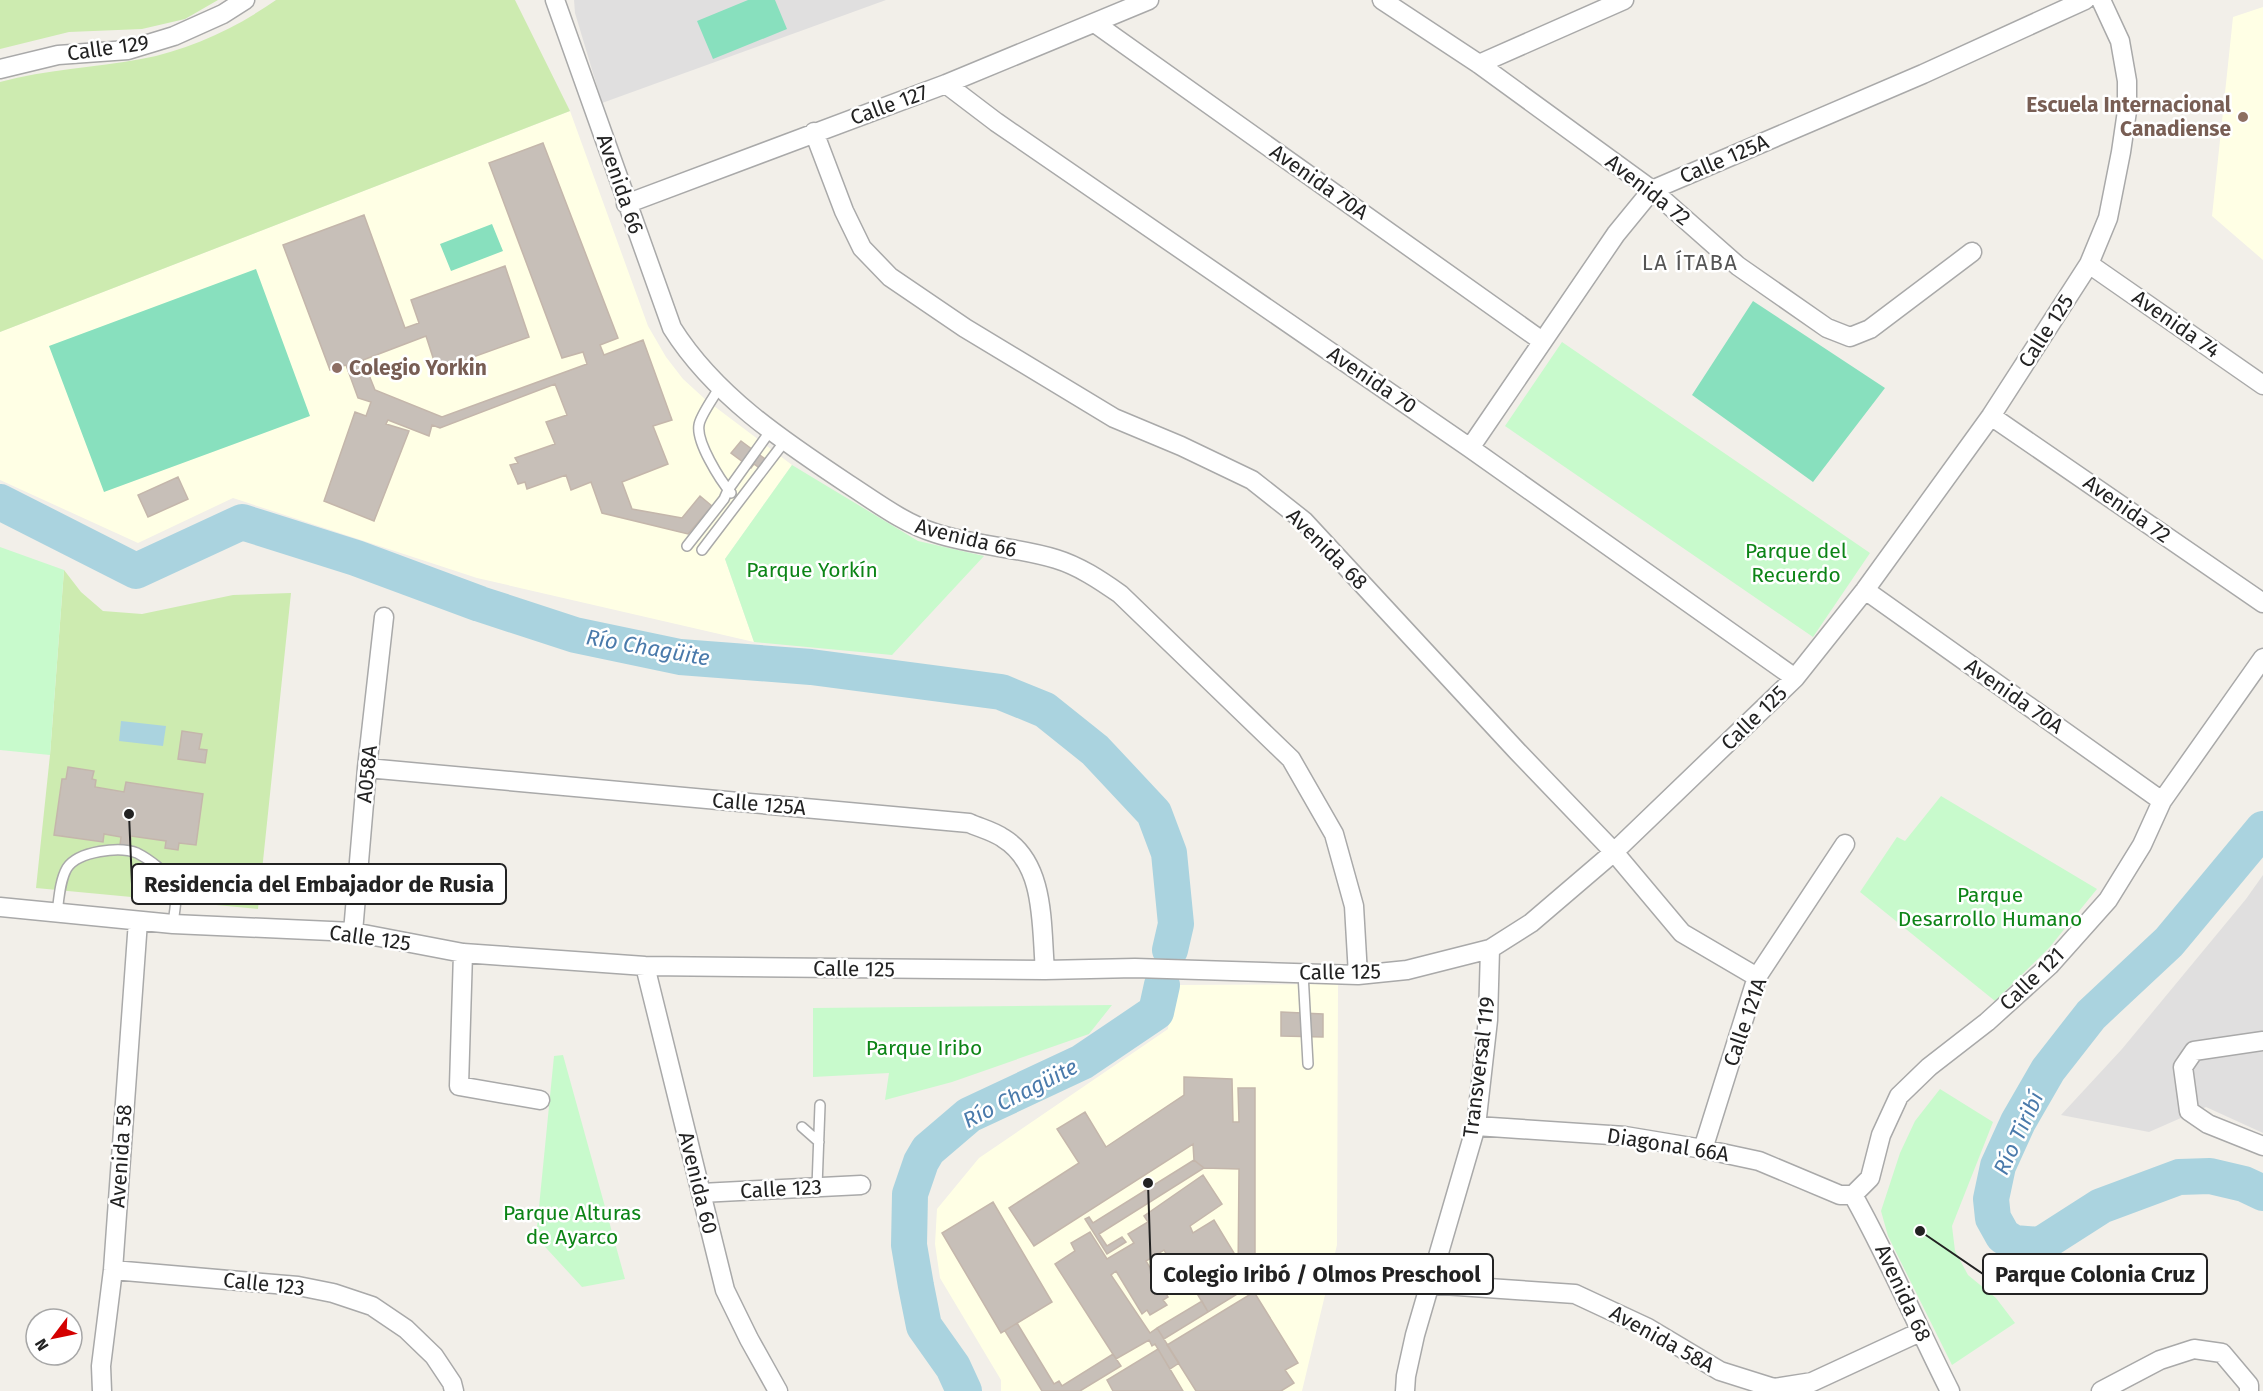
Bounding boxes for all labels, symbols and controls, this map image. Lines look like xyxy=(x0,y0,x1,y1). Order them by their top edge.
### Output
street label: Calle 129 xyxy=(65,29,151,67)
street label: Calle 127 xyxy=(847,79,931,131)
place label: Escuela Internacional Canadiense xyxy=(2026,92,2232,142)
marker: Escuela Internacional Canadiense xyxy=(2236,110,2250,124)
street label: Calle 125A xyxy=(1676,129,1772,189)
street label: Avenida 66 xyxy=(591,131,649,237)
street label: Avenida 70A xyxy=(1265,139,1373,225)
street label: Avenida 72 xyxy=(1600,149,1696,231)
district label: LA ÍTABA xyxy=(1642,249,1738,276)
street label: Avenida 74 xyxy=(2127,284,2225,364)
street label: Calle 125 xyxy=(2013,290,2079,372)
street label: Avenida 70 xyxy=(1322,341,1422,419)
place label: Colegio Yorkin xyxy=(349,355,487,381)
marker: Colegio Yorkin xyxy=(330,361,344,375)
street label: Avenida 72 xyxy=(2078,469,2176,549)
street label: Avenida 68 xyxy=(1281,503,1373,595)
street label: Avenida 66 xyxy=(912,513,1020,563)
park label: Parque del Recuerdo xyxy=(1745,538,1847,588)
park label: Parque Yorkín xyxy=(746,557,878,583)
water label: Río Chagüite xyxy=(584,623,712,672)
street label: Avenida 70A xyxy=(1960,653,2068,739)
street label: Calle 125 xyxy=(1715,680,1793,756)
street label: A058A xyxy=(351,744,383,804)
street label: Calle 125A xyxy=(711,787,807,821)
callout: Residencia del Embajador de Rusia xyxy=(132,864,506,904)
text: Residencia del Embajador de Rusia xyxy=(144,871,494,898)
park label: Parque Desarrollo Humano xyxy=(1898,882,2082,932)
street label: Calle 125 xyxy=(328,919,412,957)
street label: Calle 121 xyxy=(1994,942,2070,1016)
street label: Calle 125 xyxy=(813,955,895,983)
street label: Calle 125 xyxy=(1299,958,1381,986)
street label: Calle 121A xyxy=(1718,974,1772,1070)
street label: Transversal 119 xyxy=(1457,995,1501,1139)
park label: Parque Iribo xyxy=(866,1035,982,1061)
water label: Río Chagüite xyxy=(958,1053,1082,1134)
water label: Río Tiribí xyxy=(1988,1086,2050,1179)
street label: Avenida 58 xyxy=(104,1103,138,1209)
street label: Diagonal 66A xyxy=(1605,1123,1731,1167)
street label: Avenida 60 xyxy=(673,1129,723,1237)
street label: Calle 123 xyxy=(739,1174,823,1204)
park label: Parque Alturas de Ayarco xyxy=(503,1200,641,1250)
street label: Avenida 68 xyxy=(1869,1240,1937,1346)
callout: Colegio Iribó / Olmos Preschool xyxy=(1151,1254,1493,1294)
callout: Parque Colonia Cruz xyxy=(1983,1254,2207,1294)
text: Colegio Iribó / Olmos Preschool xyxy=(1163,1261,1481,1288)
text: Parque Colonia Cruz xyxy=(1995,1261,2195,1288)
street label: Calle 123 xyxy=(222,1267,306,1301)
street label: Avenida 58A xyxy=(1605,1300,1719,1378)
north arrow xyxy=(24,1307,84,1367)
text: N xyxy=(31,1335,53,1354)

